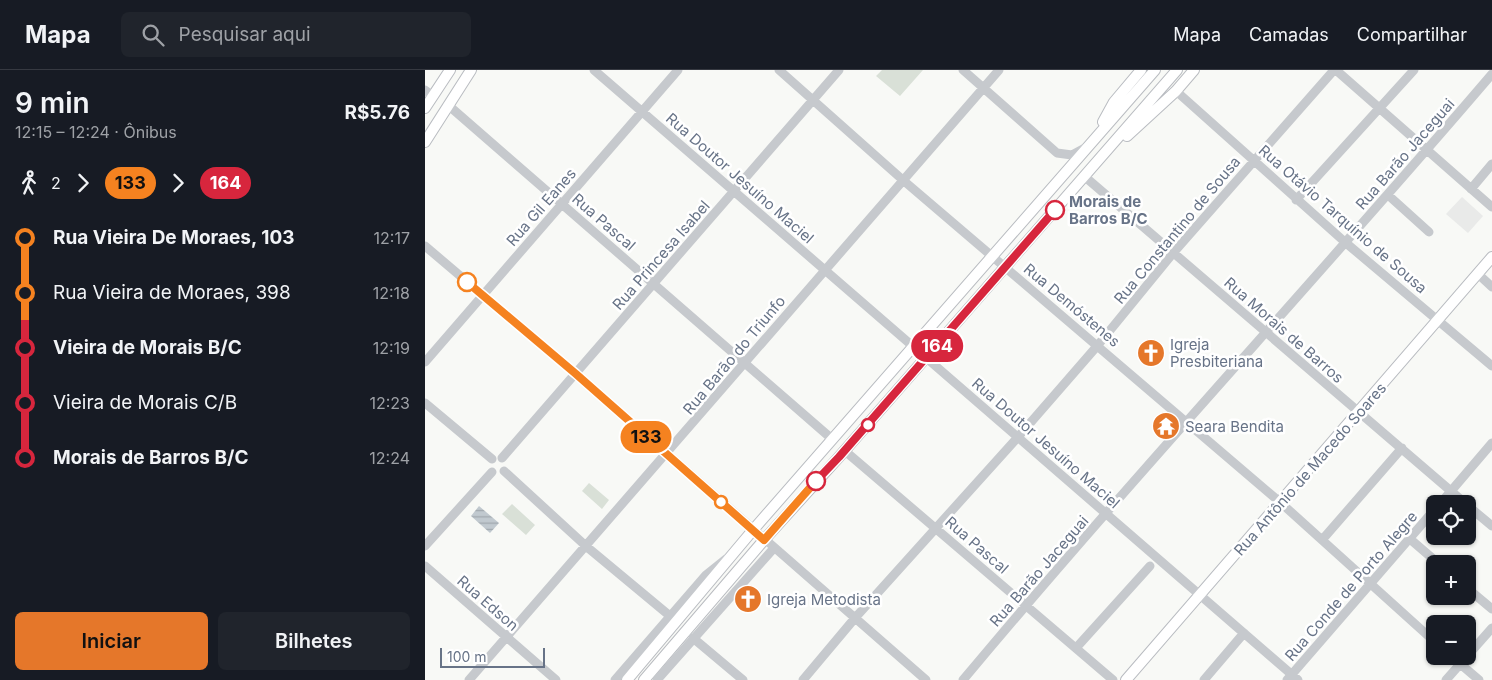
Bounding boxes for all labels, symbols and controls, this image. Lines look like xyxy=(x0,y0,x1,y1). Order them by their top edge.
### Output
search box xyxy=(121,12,471,57)
text: Mapa xyxy=(25,20,91,49)
icon: search xyxy=(139,21,167,49)
text: Pesquisar aqui xyxy=(179,23,311,46)
text: Mapa xyxy=(1173,24,1221,45)
text: Camadas xyxy=(1249,24,1329,45)
text: Compartilhar xyxy=(1357,24,1467,45)
text: 9 min xyxy=(15,86,90,120)
street label: Rua Barão Jaceguai xyxy=(1352,95,1458,213)
text: R$5.76 xyxy=(344,101,410,124)
street label: Rua Doutor Jesuíno Maciel xyxy=(662,109,818,247)
text: 12:15 – 12:24 · Ônibus xyxy=(15,122,177,142)
street label: Rua Otávio Tarquínio de Sousa xyxy=(1255,141,1431,297)
street label: Rua Constantino de Sousa xyxy=(1110,152,1244,308)
street label: Rua Gil Eanes xyxy=(502,164,580,250)
icon: walk xyxy=(15,169,43,197)
icon: forward xyxy=(69,169,97,197)
icon: forward xyxy=(164,169,192,197)
text: 133 xyxy=(115,172,146,193)
text: 164 xyxy=(210,172,241,193)
text: 2 xyxy=(51,173,61,193)
street label: Rua Pascal xyxy=(568,189,640,255)
place label: Morais de Barros B/C xyxy=(1069,192,1148,228)
street label: Rua Princesa Isabel xyxy=(608,196,714,314)
marker: Morais de Barros B/C xyxy=(1045,200,1065,220)
text: Rua Vieira De Moraes, 103 xyxy=(53,226,295,249)
text: 12:17 xyxy=(374,228,410,248)
street label: Rua Demóstenes xyxy=(1020,259,1124,351)
unlabelled marker xyxy=(457,272,477,292)
street label: Rua Morais de Barros xyxy=(1220,273,1348,387)
text: Rua Vieira de Moraes, 398 xyxy=(53,281,291,304)
text: 12:18 xyxy=(373,283,410,303)
street label: Rua Barão do Triunfo xyxy=(679,292,789,418)
line badge: 164 xyxy=(908,330,966,362)
text: 164 xyxy=(921,335,953,356)
place label: Igreja Presbiteriana xyxy=(1170,335,1263,371)
text: Vieira de Morais B/C xyxy=(53,336,242,359)
text: 12:19 xyxy=(373,338,410,358)
church icon: Igreja Presbiteriana xyxy=(1136,338,1166,368)
street label: Rua Doutor Jesuíno Maciel xyxy=(968,374,1124,512)
street label: Rua Antônio de Macedo Soares xyxy=(1230,379,1390,559)
text: Vieira de Morais C/B xyxy=(53,391,237,414)
text: 12:23 xyxy=(369,393,410,413)
temple icon: Seara Bendita xyxy=(1151,411,1181,441)
place label: Seara Bendita xyxy=(1185,417,1284,436)
unlabelled marker xyxy=(861,418,875,432)
line badge: 133 xyxy=(617,421,675,453)
text: 133 xyxy=(631,426,662,447)
text: Morais de Barros B/C xyxy=(53,446,249,469)
text: 12:24 xyxy=(369,448,410,468)
unlabelled marker xyxy=(806,471,826,491)
unlabelled marker xyxy=(714,495,728,509)
map controls xyxy=(1426,495,1476,665)
button: locate xyxy=(1426,495,1476,545)
street label: Rua Conde de Porto Alegre xyxy=(1281,507,1421,665)
street label: Rua Pascal xyxy=(941,512,1013,578)
street label: Rua Barão Jaceguai xyxy=(986,512,1092,630)
button: + xyxy=(1426,555,1476,605)
street label: Rua Edson xyxy=(453,571,523,635)
church icon: Igreja Metodista xyxy=(733,584,763,614)
place label: Igreja Metodista xyxy=(767,590,881,609)
button: Iniciar xyxy=(15,612,208,670)
button: Bilhetes xyxy=(218,612,410,670)
button: − xyxy=(1426,615,1476,665)
scale bar xyxy=(440,645,545,668)
text: 100 m xyxy=(447,648,487,665)

